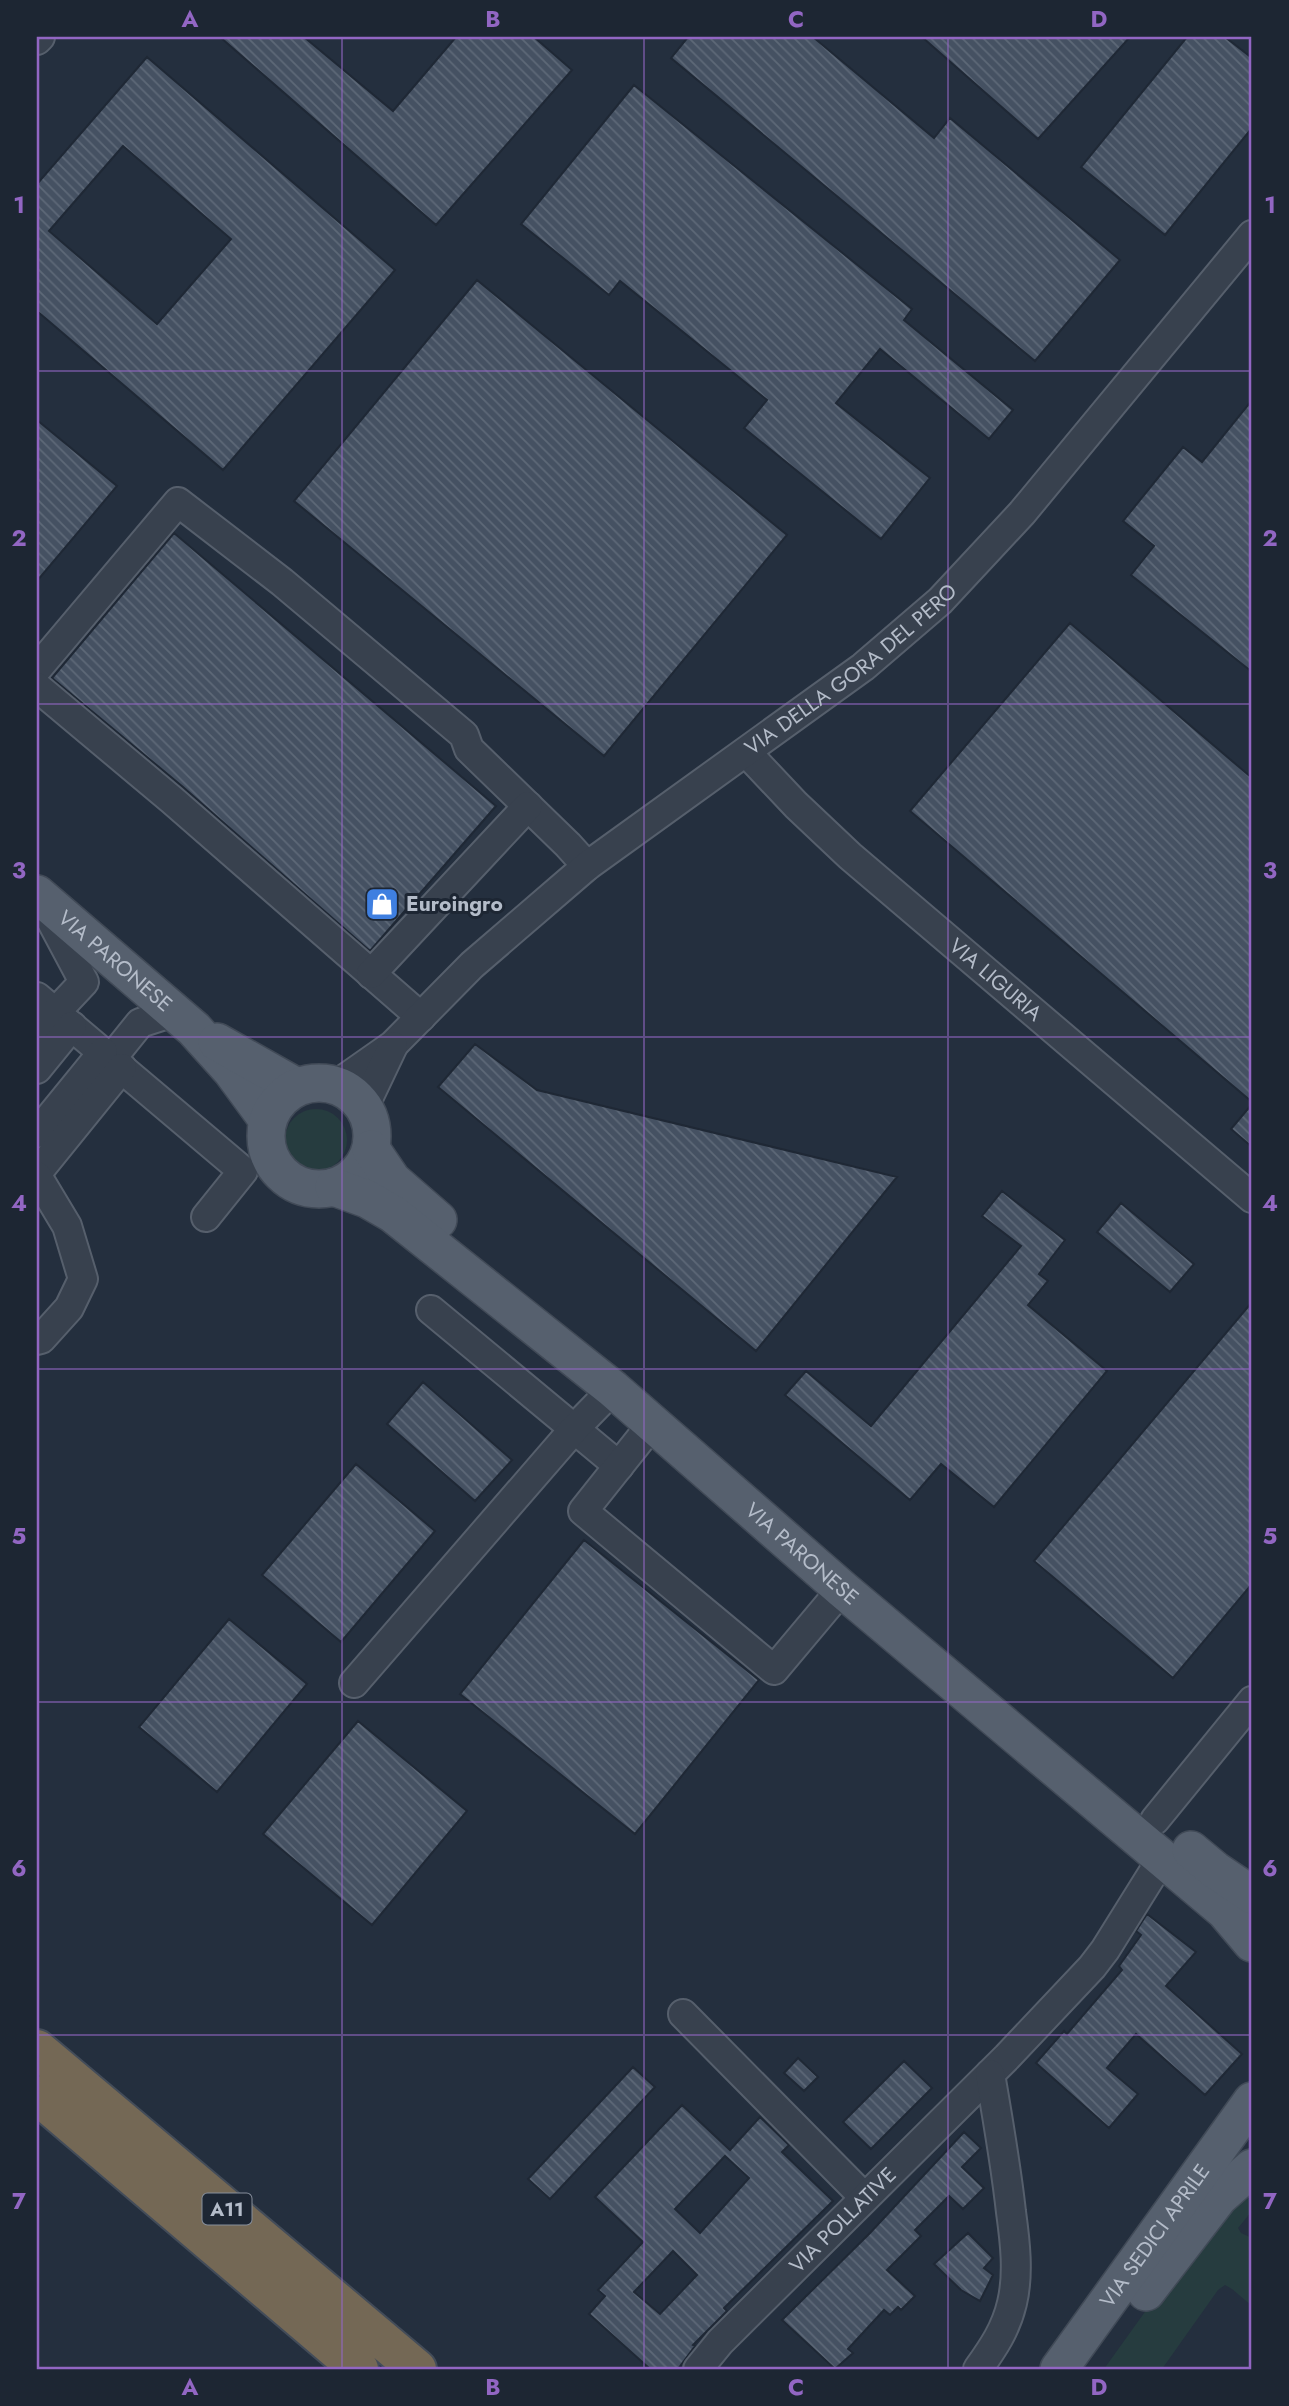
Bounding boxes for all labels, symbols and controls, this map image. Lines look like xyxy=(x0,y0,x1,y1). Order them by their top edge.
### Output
text: A xyxy=(181,2,199,36)
text: B xyxy=(485,2,501,36)
text: C xyxy=(788,2,804,36)
text: D xyxy=(1091,2,1108,36)
text: 1 xyxy=(13,188,25,222)
text: 1 xyxy=(1264,188,1276,222)
text: 2 xyxy=(11,521,27,555)
text: 2 xyxy=(1262,521,1278,555)
street label: VIA DELLA GORA DEL PERO xyxy=(739,577,964,762)
text: 3 xyxy=(12,853,26,887)
text: 3 xyxy=(1263,853,1277,887)
shop icon: Euroingro xyxy=(363,885,401,923)
place label: Euroingro xyxy=(406,889,503,919)
street label: VIA PARONESE xyxy=(51,903,179,1019)
street label: VIA LIGURIA xyxy=(942,931,1049,1028)
text: 4 xyxy=(11,1186,27,1220)
text: 4 xyxy=(1262,1186,1278,1220)
street label: VIA PARONESE xyxy=(738,1496,865,1612)
text: 5 xyxy=(12,1519,26,1553)
text: 5 xyxy=(1263,1519,1277,1553)
text: 6 xyxy=(11,1851,27,1885)
text: 6 xyxy=(1262,1851,1278,1885)
street label: VIA SEDICI APRILE xyxy=(1093,2158,1217,2314)
street label: VIA POLLATIVE xyxy=(783,2160,903,2280)
text: 7 xyxy=(12,2184,26,2218)
text: 7 xyxy=(1263,2184,1277,2218)
road number: A11 xyxy=(202,2194,252,2224)
text: A xyxy=(181,2370,199,2404)
text: B xyxy=(485,2370,501,2404)
text: C xyxy=(788,2370,804,2404)
text: D xyxy=(1091,2370,1108,2404)

